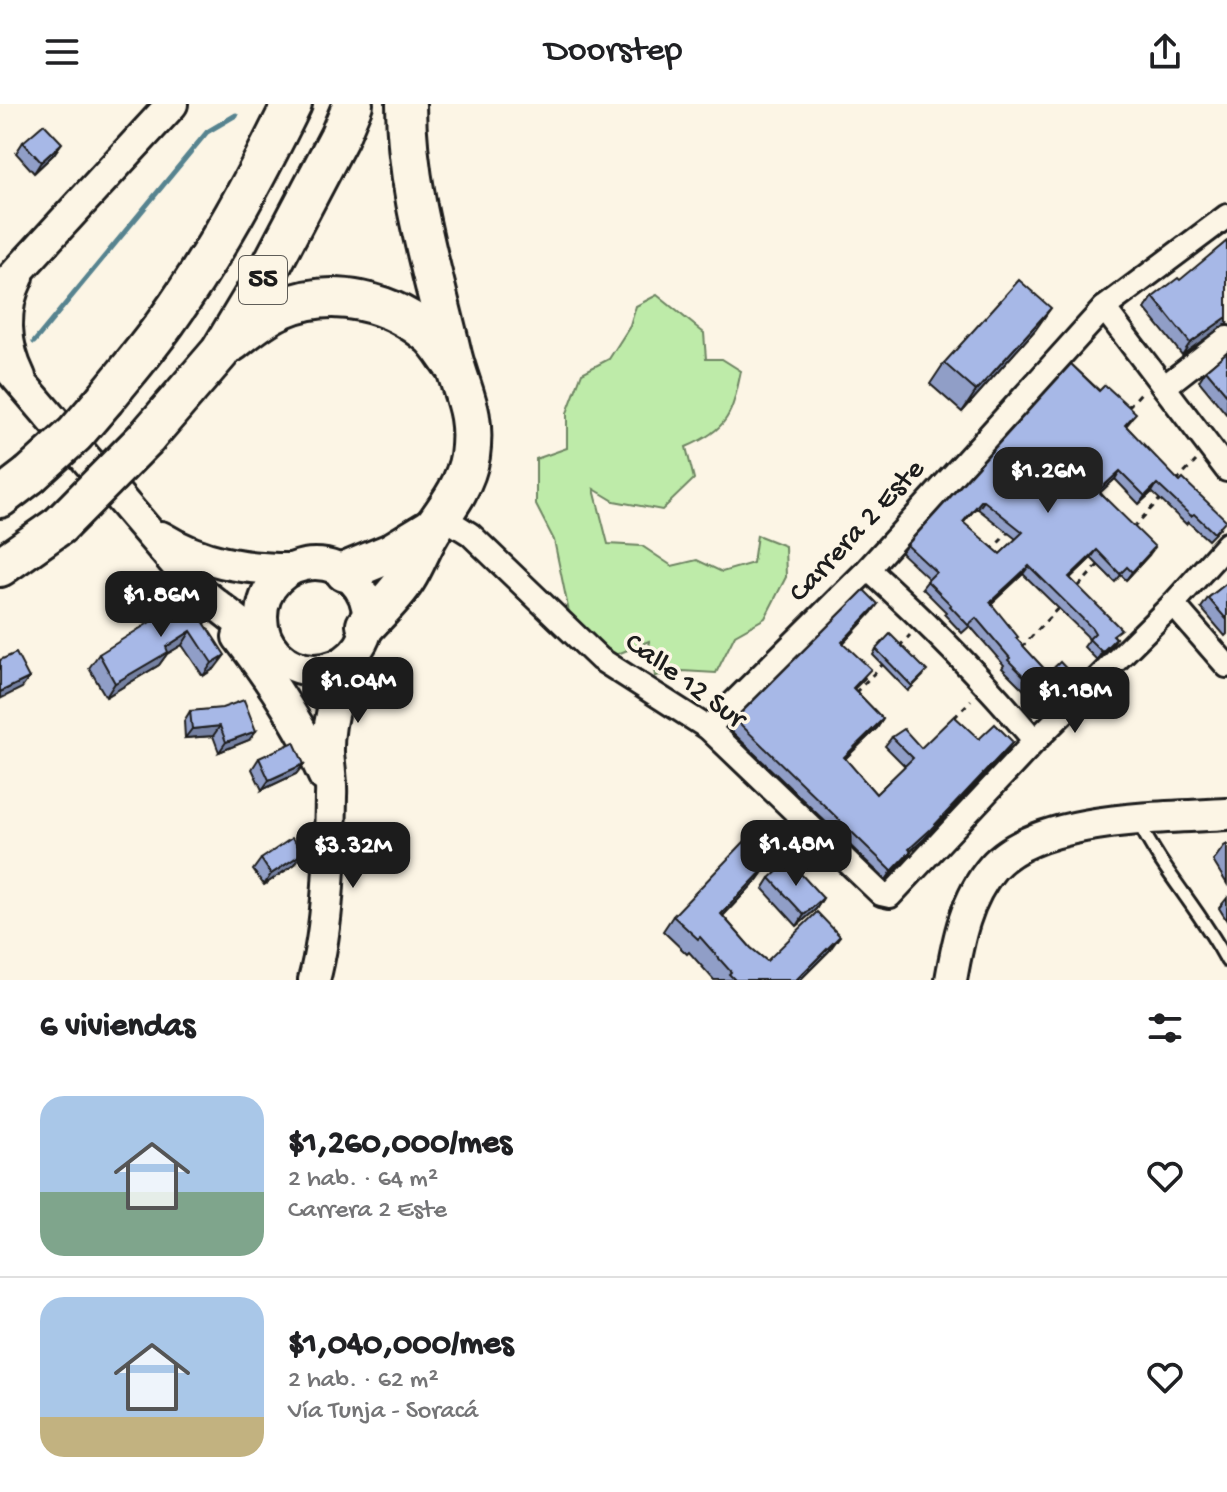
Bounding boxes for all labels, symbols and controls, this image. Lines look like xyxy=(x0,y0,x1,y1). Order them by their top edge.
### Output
icon: menu xyxy=(40,30,84,74)
icon: share xyxy=(1143,30,1187,74)
text: Doorstep xyxy=(545,31,682,74)
road number: 55 xyxy=(239,256,287,304)
pin: $1.26M xyxy=(983,447,1113,515)
street label: Carrera 2 Este xyxy=(783,453,934,611)
text: $1.26M xyxy=(1011,457,1085,488)
pin: $1.86M xyxy=(96,571,226,639)
text: $1.86M xyxy=(123,581,199,612)
street label: Calle 12 Sur xyxy=(617,626,753,739)
pin: $1.04M xyxy=(293,657,423,725)
text: $1.04M xyxy=(320,667,396,698)
pin: $1.18M xyxy=(1010,667,1140,735)
text: $1.18M xyxy=(1038,677,1112,708)
pin: $1.48M xyxy=(731,820,861,888)
pin: $3.32M xyxy=(288,822,418,890)
text: $1.48M xyxy=(759,830,833,861)
text: $3.32M xyxy=(314,832,392,863)
icon: filters xyxy=(1143,1006,1187,1050)
text: 6 viviendas xyxy=(40,1008,195,1048)
text: $1,260,000/mes xyxy=(288,1125,512,1165)
icon: home xyxy=(104,1128,200,1224)
icon: heart xyxy=(1143,1154,1187,1198)
text: 2 hab. · 64 m² xyxy=(288,1165,438,1196)
text: Carrera 2 Este xyxy=(288,1196,447,1227)
text: $1,040,000/mes xyxy=(288,1326,513,1366)
icon: home xyxy=(104,1329,200,1425)
icon: heart xyxy=(1143,1355,1187,1399)
text: 2 hab. · 62 m² xyxy=(288,1366,439,1397)
text: Vía Tunja - Soracá xyxy=(288,1397,478,1428)

